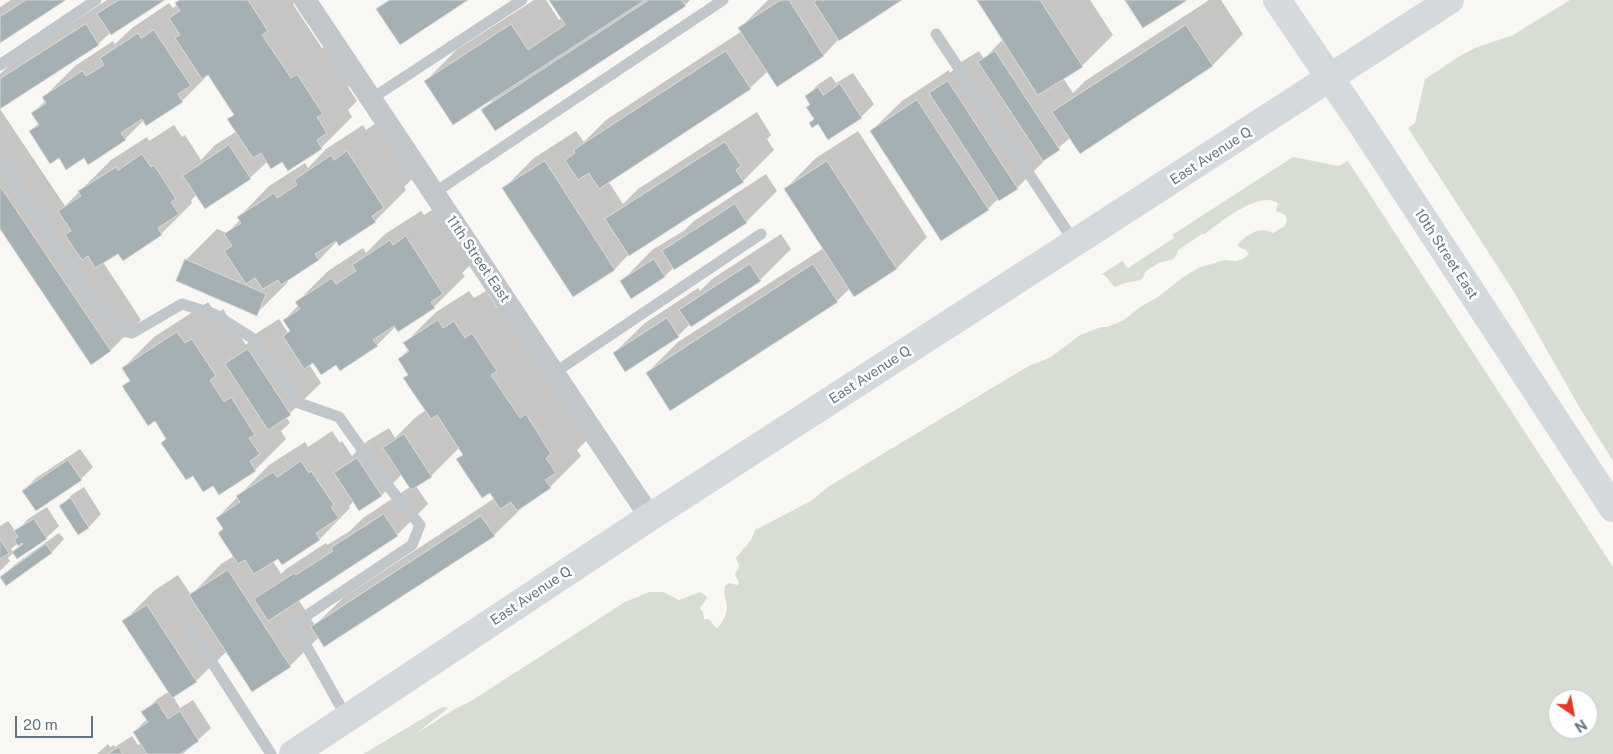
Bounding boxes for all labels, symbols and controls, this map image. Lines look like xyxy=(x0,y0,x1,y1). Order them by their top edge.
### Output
street label: East Avenue Q xyxy=(1167,123,1255,189)
street label: 10th Street East xyxy=(1411,206,1481,302)
street label: 11th Street East xyxy=(443,212,513,306)
street label: East Avenue Q xyxy=(826,342,914,408)
street label: East Avenue Q xyxy=(487,563,575,629)
north arrow xyxy=(1548,689,1598,739)
scale bar xyxy=(18,706,95,738)
text: 20 m xyxy=(23,716,58,733)
text: N xyxy=(1572,716,1590,735)

